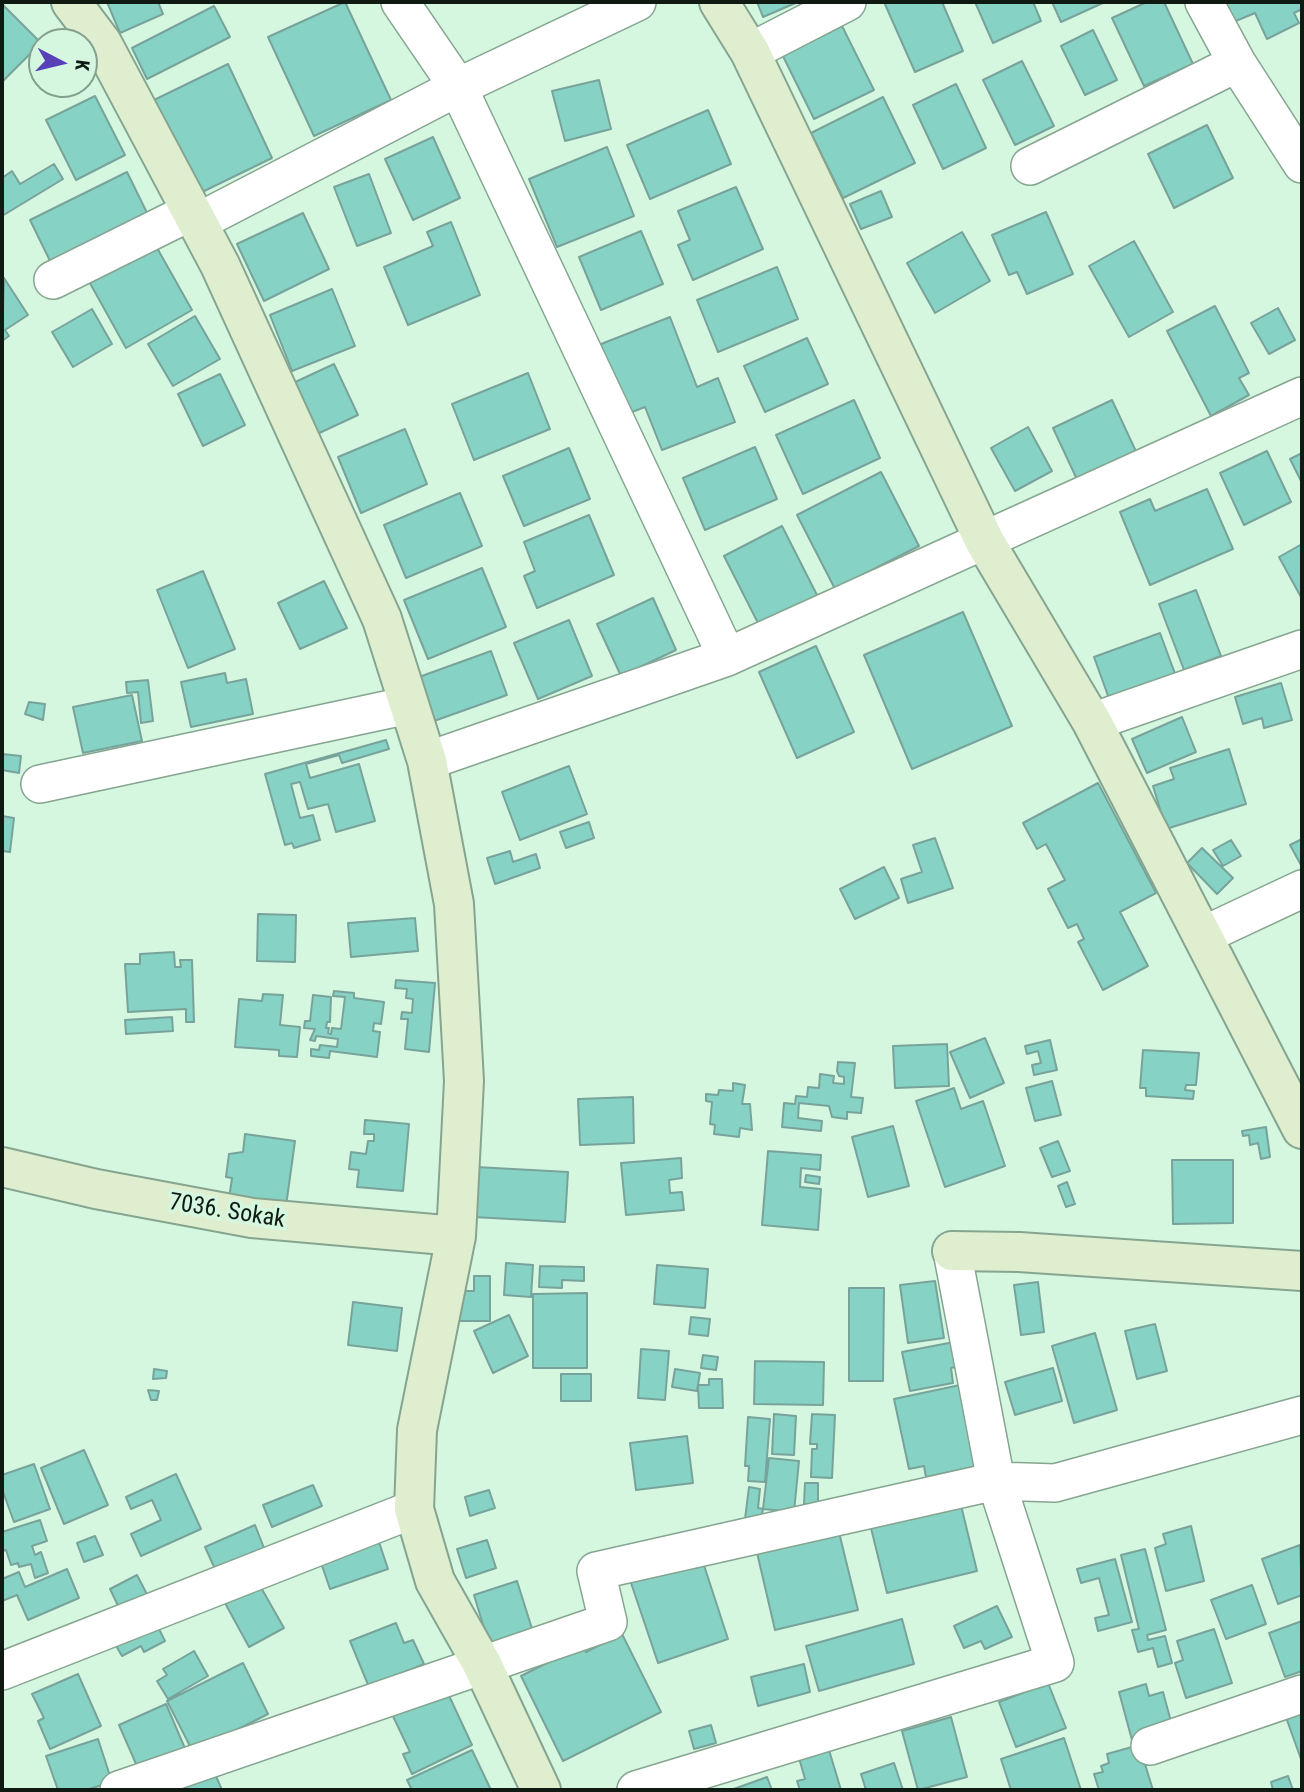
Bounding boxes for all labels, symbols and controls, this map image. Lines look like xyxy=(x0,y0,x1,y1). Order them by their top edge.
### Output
north arrow xyxy=(28,28,98,98)
text: K xyxy=(70,59,94,72)
street label: 7036. Sokak xyxy=(167,1189,287,1235)

